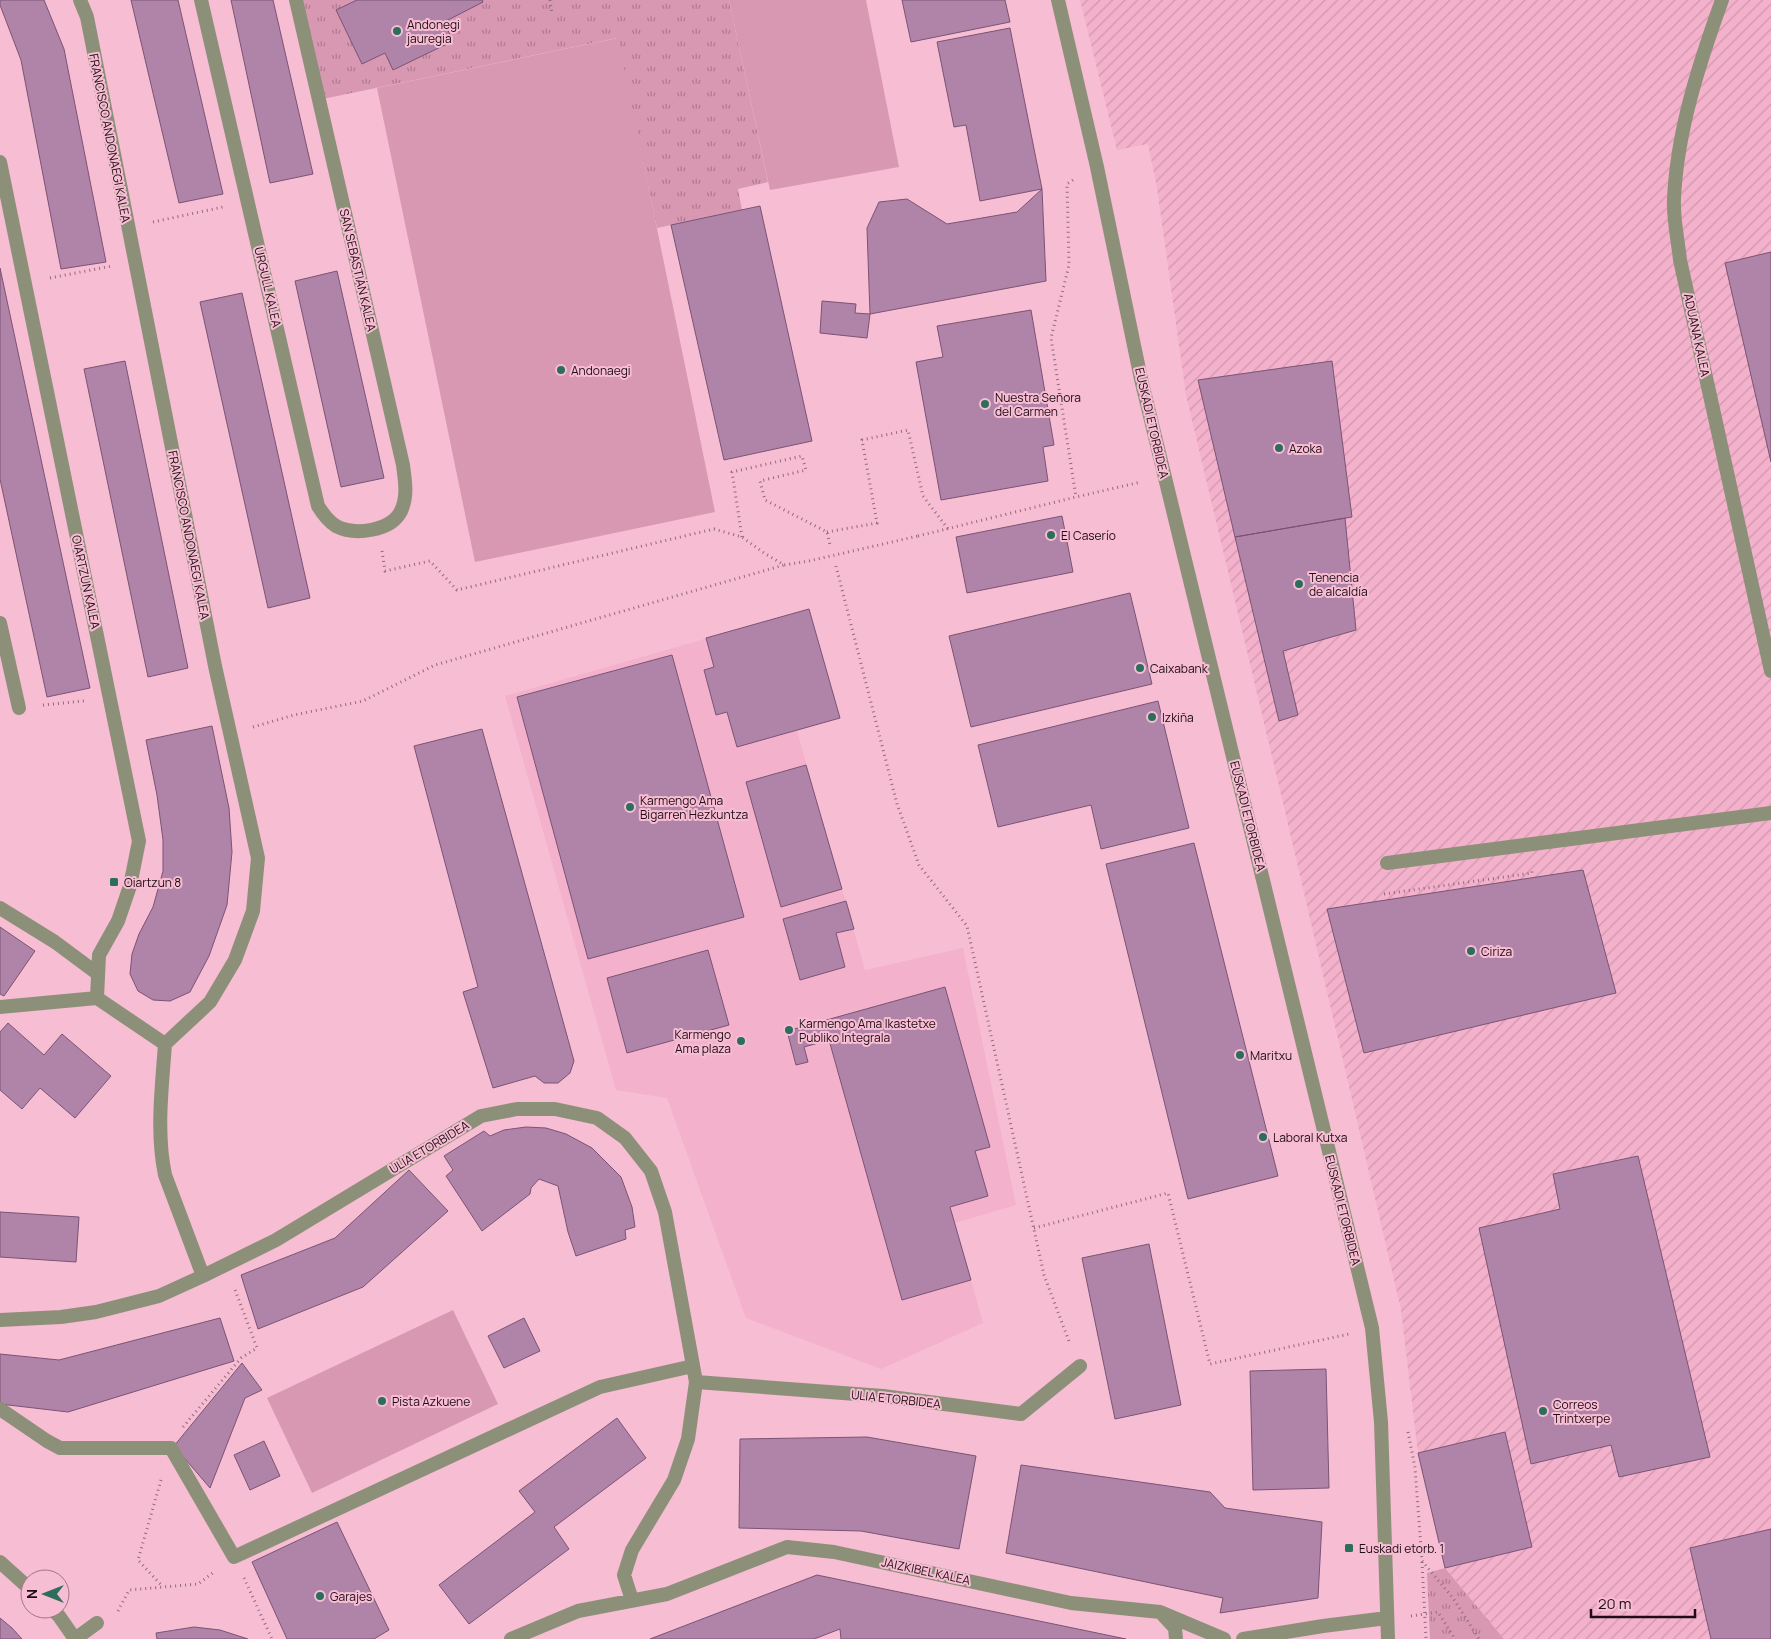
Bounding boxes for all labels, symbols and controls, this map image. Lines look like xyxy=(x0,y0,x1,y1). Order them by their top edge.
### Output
place label: Andonegi jauregia xyxy=(406,16,460,47)
marker: Andonegi jauregia xyxy=(391,25,403,37)
street label: FRANCISCO ANDONAEGI KALEA xyxy=(85,52,135,224)
street label: SAN SEBASTIÁN KALEA xyxy=(336,207,380,333)
street label: URGULL KALEA xyxy=(250,245,286,329)
street label: ADUANA KALEA xyxy=(1680,292,1714,379)
place label: Andonaegi xyxy=(571,362,631,379)
marker: Andonaegi xyxy=(555,364,567,376)
street label: EUSKADI ETORBIDEA xyxy=(1131,366,1173,480)
place label: Nuestra Señora del Carmen xyxy=(995,389,1081,420)
marker: Nuestra Señora del Carmen xyxy=(979,398,991,410)
place label: Azoka xyxy=(1289,440,1322,457)
marker: Azoka xyxy=(1273,442,1285,454)
street label: FRANCISCO ANDONAEGI KALEA xyxy=(164,449,214,621)
place label: El Caserío xyxy=(1061,527,1116,544)
marker: El Caserío xyxy=(1045,529,1057,541)
street label: OIARTZUN KALEA xyxy=(68,534,104,631)
place label: Tenencia de alcaldía xyxy=(1309,569,1368,600)
marker: Tenencia de alcaldía xyxy=(1293,578,1305,590)
place label: Caixabank xyxy=(1150,660,1209,677)
marker: Caixabank xyxy=(1134,662,1146,674)
place label: Izkiña xyxy=(1162,709,1194,726)
marker: Izkiña xyxy=(1146,711,1158,723)
street label: EUSKADI ETORBIDEA xyxy=(1226,759,1270,873)
place label: Karmengo Ama Bigarren Hezkuntza xyxy=(640,792,748,823)
marker: Karmengo Ama Bigarren Hezkuntza xyxy=(624,801,636,813)
place label: Oiartzun 8 xyxy=(124,874,181,891)
marker: Oiartzun 8 xyxy=(108,876,120,888)
place label: Ciriza xyxy=(1481,943,1512,960)
marker: Ciriza xyxy=(1465,945,1477,957)
place label: Karmengo Ama Ikastetxe Publiko Integrala xyxy=(799,1015,936,1046)
marker: Karmengo Ama Ikastetxe Publiko Integrala xyxy=(783,1024,795,1036)
place label: Karmengo Ama plaza xyxy=(675,1026,731,1057)
marker: Karmengo Ama plaza xyxy=(735,1035,747,1047)
place label: Maritxu xyxy=(1250,1047,1292,1064)
marker: Maritxu xyxy=(1234,1049,1246,1061)
street label: ULIA ETORBIDEA xyxy=(386,1116,472,1178)
place label: Laboral Kutxa xyxy=(1273,1129,1347,1146)
marker: Laboral Kutxa xyxy=(1257,1131,1269,1143)
street label: EUSKADI ETORBIDEA xyxy=(1321,1153,1365,1267)
street label: ULIA ETORBIDEA xyxy=(850,1386,942,1412)
place label: Pista Azkuene xyxy=(392,1393,470,1410)
marker: Pista Azkuene xyxy=(376,1395,388,1407)
place label: Correos Trintxerpe xyxy=(1553,1396,1610,1427)
marker: Correos Trintxerpe xyxy=(1537,1405,1549,1417)
place label: Euskadi etorb. 1 xyxy=(1359,1540,1444,1557)
marker: Euskadi etorb. 1 xyxy=(1343,1542,1355,1554)
street label: JAIZKIBEL KALEA xyxy=(880,1553,972,1589)
north arrow xyxy=(20,1569,70,1619)
scale bar xyxy=(1591,1586,1695,1618)
place label: Garajes xyxy=(330,1588,372,1605)
text: N xyxy=(22,1589,41,1599)
marker: Garajes xyxy=(314,1590,326,1602)
text: 20 m xyxy=(1598,1593,1631,1614)

